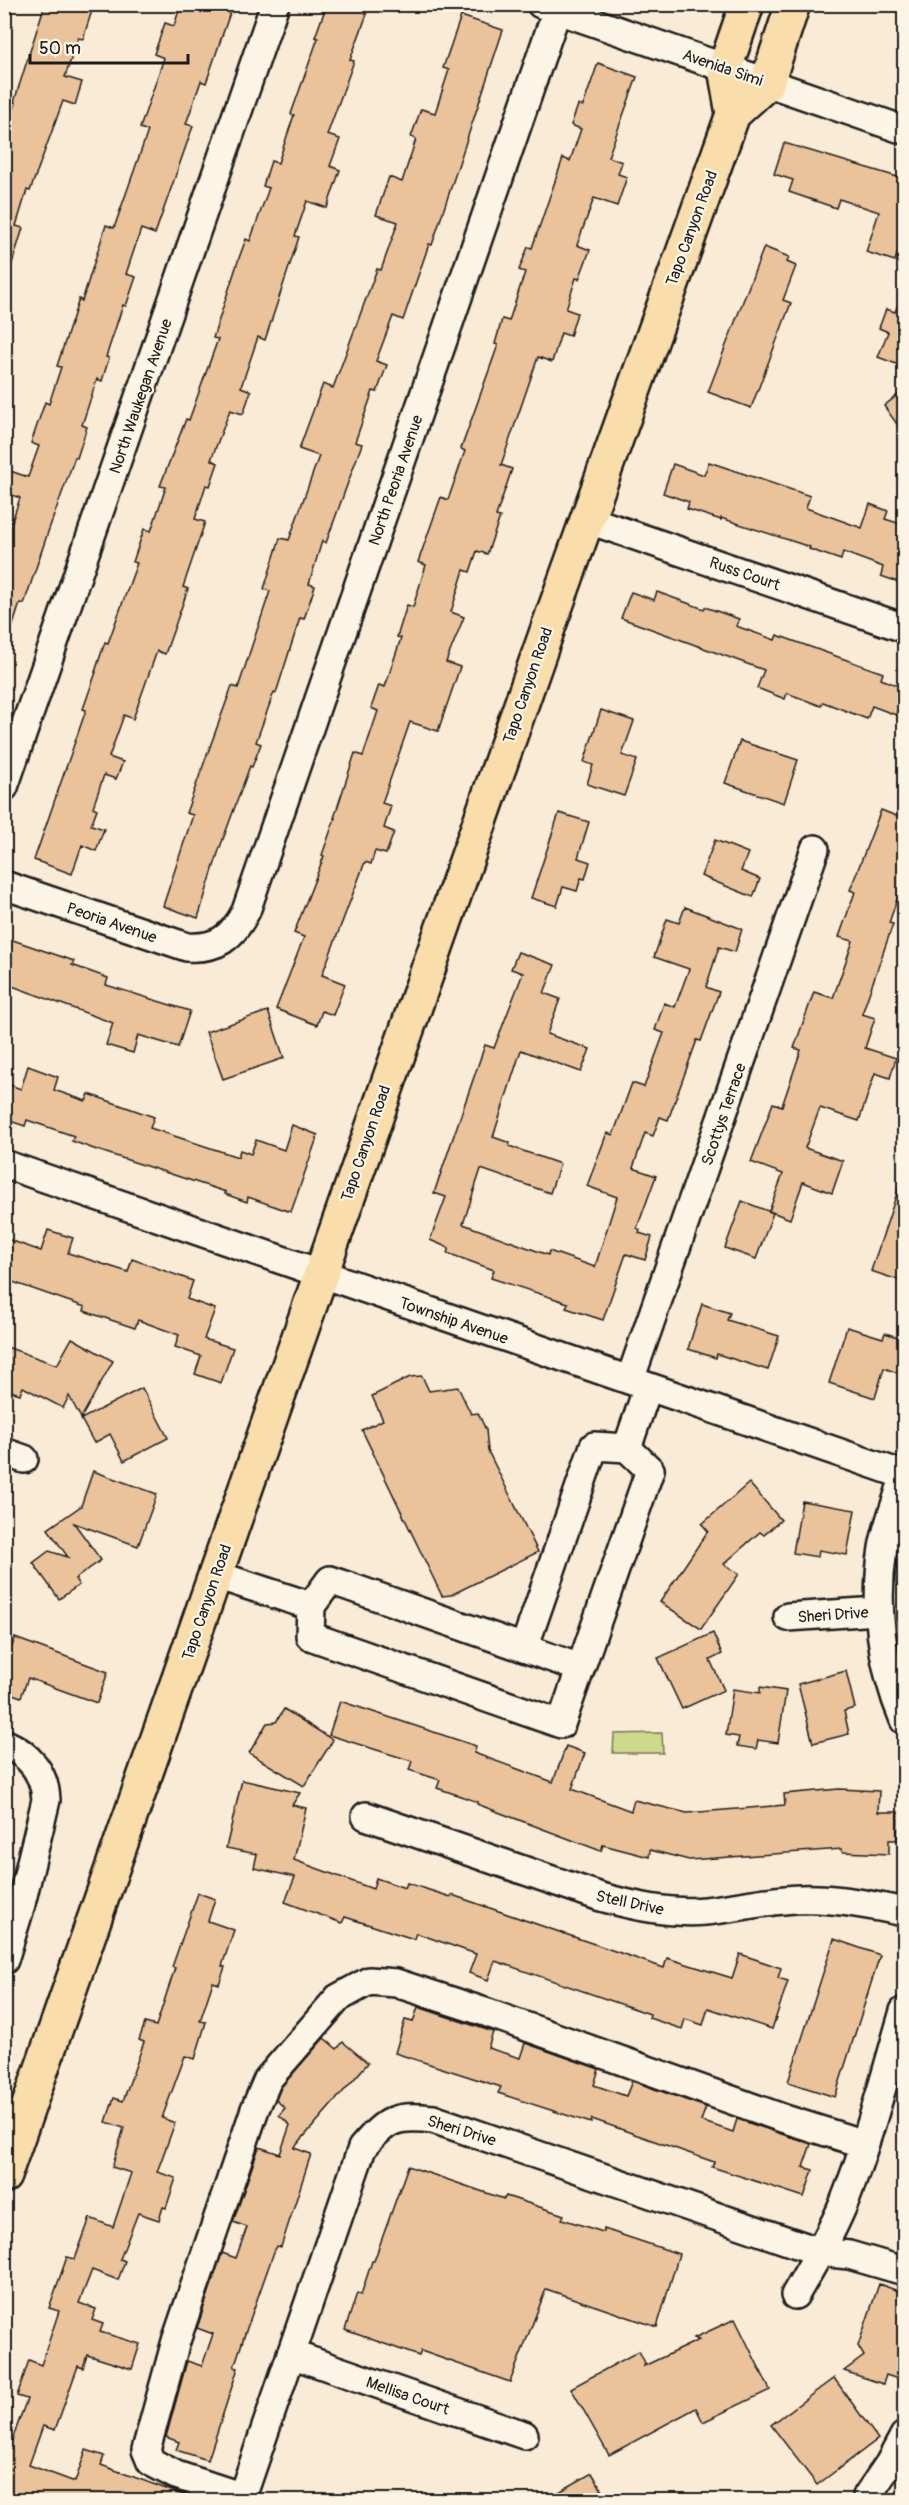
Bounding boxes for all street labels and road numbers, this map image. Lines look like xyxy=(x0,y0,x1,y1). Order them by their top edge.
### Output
street label: Avenida Simi xyxy=(680,45,766,91)
street label: Tapo Canyon Road xyxy=(662,168,722,289)
street label: North Waukegan Avenue xyxy=(105,316,177,476)
street label: North Peoria Avenue xyxy=(364,412,428,548)
street label: Russ Court xyxy=(707,552,783,596)
street label: Tapo Canyon Road xyxy=(499,625,557,746)
street label: Peoria Avenue xyxy=(64,898,159,948)
street label: Scottys Terrace xyxy=(697,1060,751,1168)
street label: Tapo Canyon Road xyxy=(337,1083,395,1204)
street label: Township Avenue xyxy=(397,1293,511,1349)
street label: Tapo Canyon Road xyxy=(178,1542,236,1663)
street label: Sheri Drive xyxy=(797,1603,869,1627)
street label: Stell Drive xyxy=(594,1886,666,1920)
street label: Sheri Drive xyxy=(425,2111,499,2151)
street label: Mellisa Court xyxy=(363,2372,452,2420)

